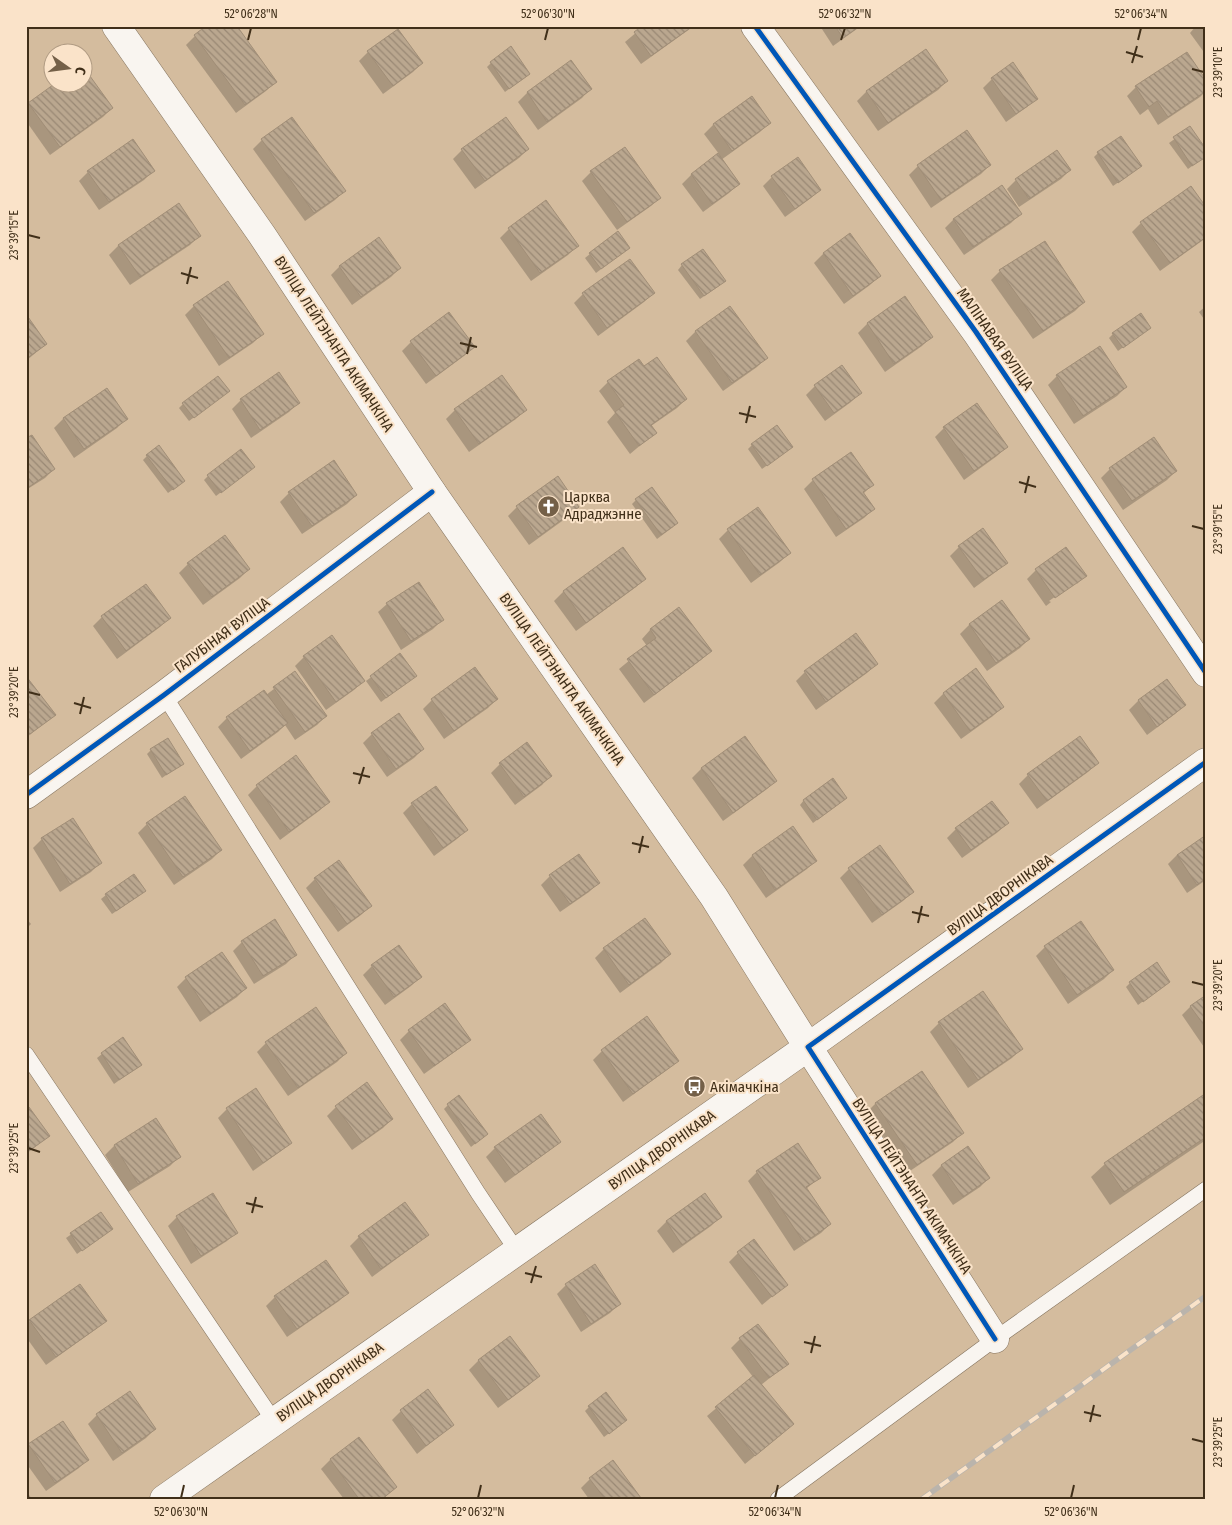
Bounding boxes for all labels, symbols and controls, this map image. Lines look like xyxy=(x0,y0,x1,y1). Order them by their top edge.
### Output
text: 52°06'28"N xyxy=(224,7,278,21)
text: 52°06'30"N xyxy=(521,7,575,21)
text: 52°06'32"N xyxy=(818,7,872,21)
text: 52°06'34"N xyxy=(1114,7,1168,21)
north arrow xyxy=(42,42,92,92)
text: 23°39'10"E xyxy=(1211,46,1225,97)
text: С xyxy=(71,65,89,77)
text: 23°39'15"E xyxy=(7,210,21,260)
street label: ВУЛІЦА ЛЕЙТЭНАНТА АКІМАЧКІНА xyxy=(270,253,398,435)
street label: МАЛІНАВАЯ ВУЛІЦА xyxy=(953,284,1037,394)
place label: Царква Адраджэнне xyxy=(564,488,642,523)
church icon: Царква Адраджэнне xyxy=(536,494,560,518)
text: 23°39'15"E xyxy=(1211,504,1225,554)
street label: ВУЛІЦА ЛЕЙТЭНАНТА АКІМАЧКІНА xyxy=(496,589,629,769)
street label: ГАЛУБІНАЯ ВУЛІЦА xyxy=(171,593,273,677)
text: 23°39'20"E xyxy=(7,666,21,718)
street label: ВУЛІЦА ДВОРНІКАВА xyxy=(943,850,1057,940)
text: 23°39'20"E xyxy=(1211,959,1225,1011)
bus stop icon: Акімачкіна xyxy=(682,1075,706,1099)
place label: Акімачкіна xyxy=(710,1078,779,1096)
street label: ВУЛІЦА ЛЕЙТЭНАНТА АКІМАЧКІНА xyxy=(848,1095,976,1277)
street label: ВУЛІЦА ДВОРНІКАВА xyxy=(605,1106,719,1194)
text: 23°39'25"E xyxy=(7,1122,21,1173)
street label: ВУЛІЦА ДВОРНІКАВА xyxy=(273,1338,387,1426)
text: 23°39'25"E xyxy=(1211,1416,1225,1467)
text: 52°06'30"N xyxy=(154,1505,208,1519)
text: 52°06'32"N xyxy=(451,1505,505,1519)
text: 52°06'34"N xyxy=(748,1505,802,1519)
text: 52°06'36"N xyxy=(1044,1505,1098,1519)

